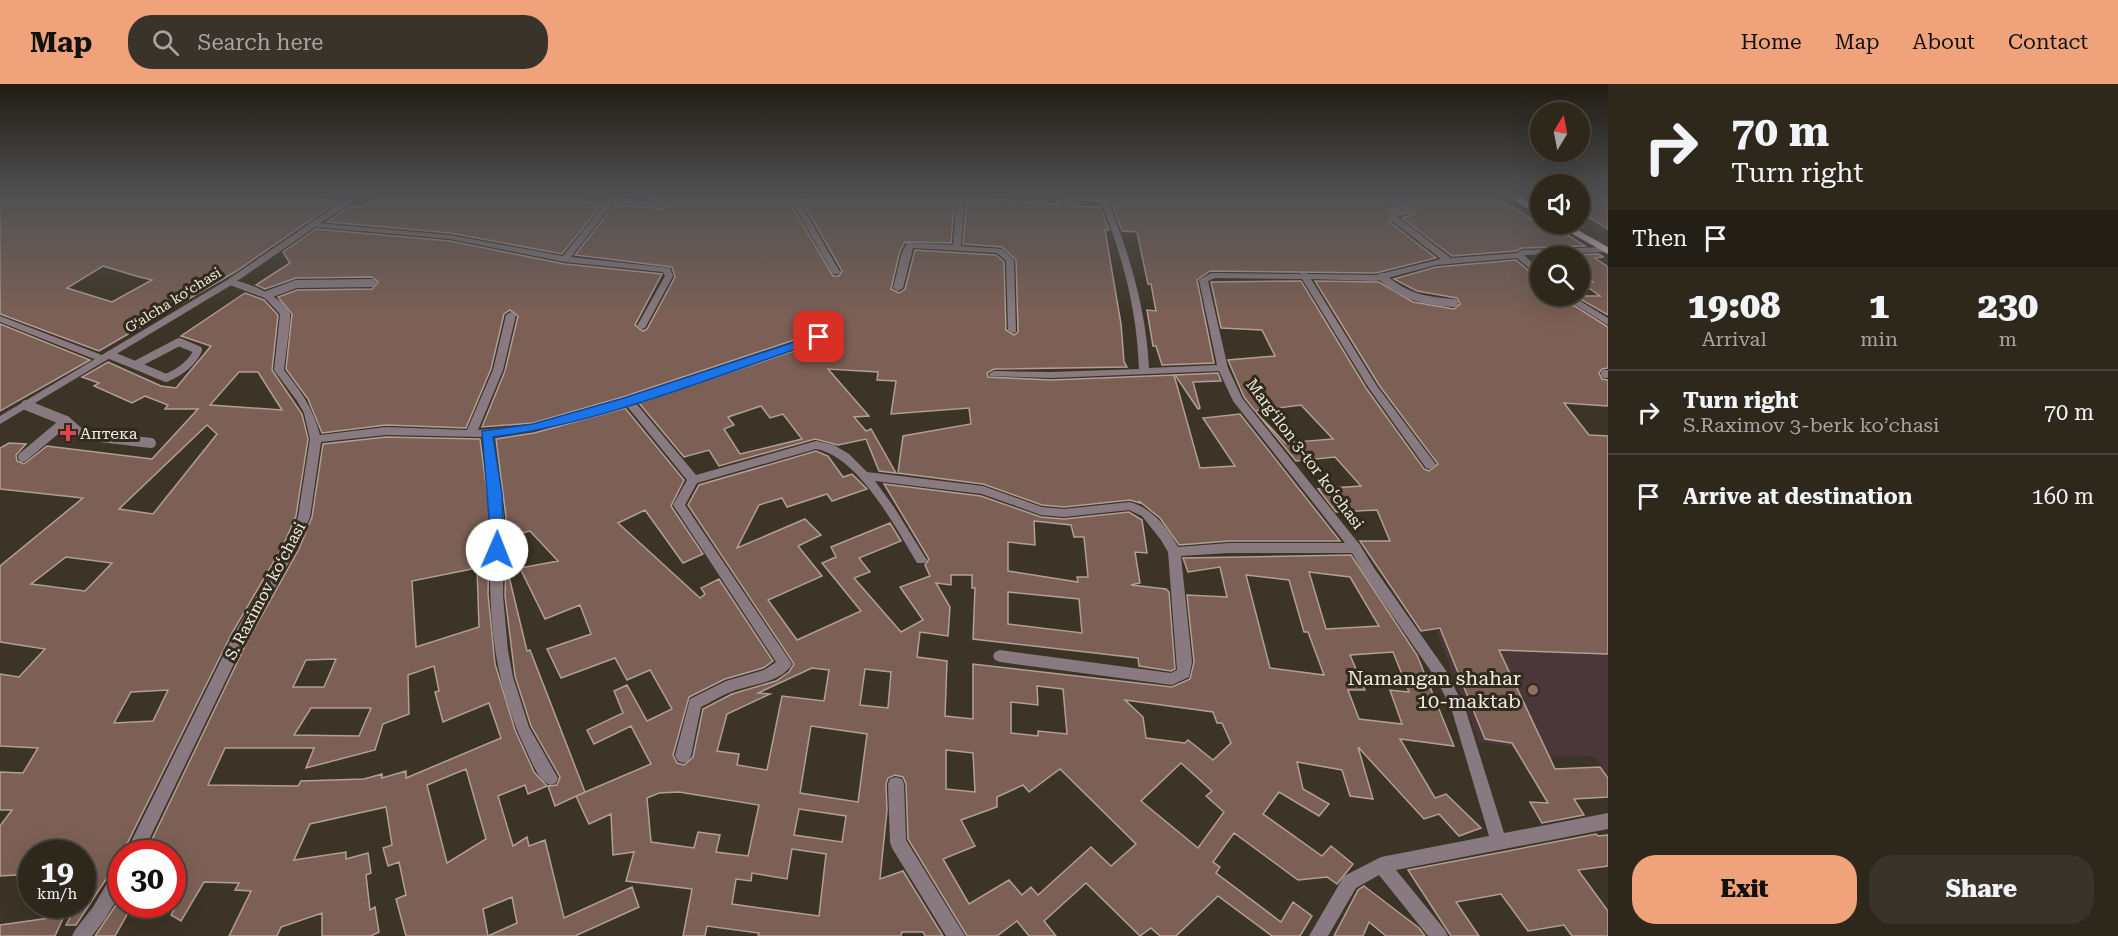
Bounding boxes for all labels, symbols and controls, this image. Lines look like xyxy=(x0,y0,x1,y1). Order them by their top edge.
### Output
search box xyxy=(128,15,548,69)
text: Map xyxy=(30,26,92,59)
icon: search xyxy=(149,26,182,59)
text: Search here xyxy=(197,30,323,55)
text: Home xyxy=(1741,30,1802,54)
text: Map xyxy=(1835,30,1880,54)
text: About xyxy=(1913,30,1975,54)
text: Contact xyxy=(2008,30,2088,54)
north arrow xyxy=(1530,102,1590,162)
map controls xyxy=(1530,102,1590,306)
text: 70 m xyxy=(1731,107,1829,156)
icon: right xyxy=(1632,108,1710,186)
text: Turn right xyxy=(1731,157,1864,189)
button: sound xyxy=(1530,174,1590,234)
icon: arrive xyxy=(1699,222,1732,255)
text: Then xyxy=(1632,226,1687,251)
button: search xyxy=(1530,246,1590,306)
street label: Gʻalcha koʻchasi xyxy=(122,264,224,336)
text: 19:08 xyxy=(1688,285,1780,327)
text: 1 xyxy=(1869,285,1889,327)
text: 230 xyxy=(1978,285,2038,327)
pin xyxy=(793,311,844,362)
icon: arrive xyxy=(802,320,835,353)
text: Arrival xyxy=(1702,327,1767,351)
text: min xyxy=(1860,327,1898,351)
text: m xyxy=(1999,327,2017,351)
street label: Margʻilon 3-tor koʻchasi xyxy=(1242,375,1368,533)
text: Turn right xyxy=(1683,388,1798,413)
icon: right xyxy=(1632,396,1665,429)
text: 70 m xyxy=(2044,400,2094,425)
text: S.Raximov 3-berk koʼchasi xyxy=(1683,413,1939,437)
place label: Аптека xyxy=(80,424,138,443)
marker: Аптека xyxy=(61,426,75,440)
icon: arrive xyxy=(1632,480,1665,513)
text: Arrive at destination xyxy=(1683,484,1912,509)
text: 160 m xyxy=(2031,484,2094,509)
position arrow xyxy=(465,518,529,582)
street label: S. Raximov koʻchasi xyxy=(221,519,309,663)
place label: Namangan shahar 10-maktab xyxy=(1347,666,1521,713)
marker: Namangan shahar 10-maktab xyxy=(1526,683,1540,697)
speed limit sign: 30 xyxy=(108,840,186,918)
text: 19 xyxy=(40,854,74,889)
button: Exit xyxy=(1632,855,1857,924)
button: Share xyxy=(1869,855,2094,924)
text: km/h xyxy=(37,885,77,903)

